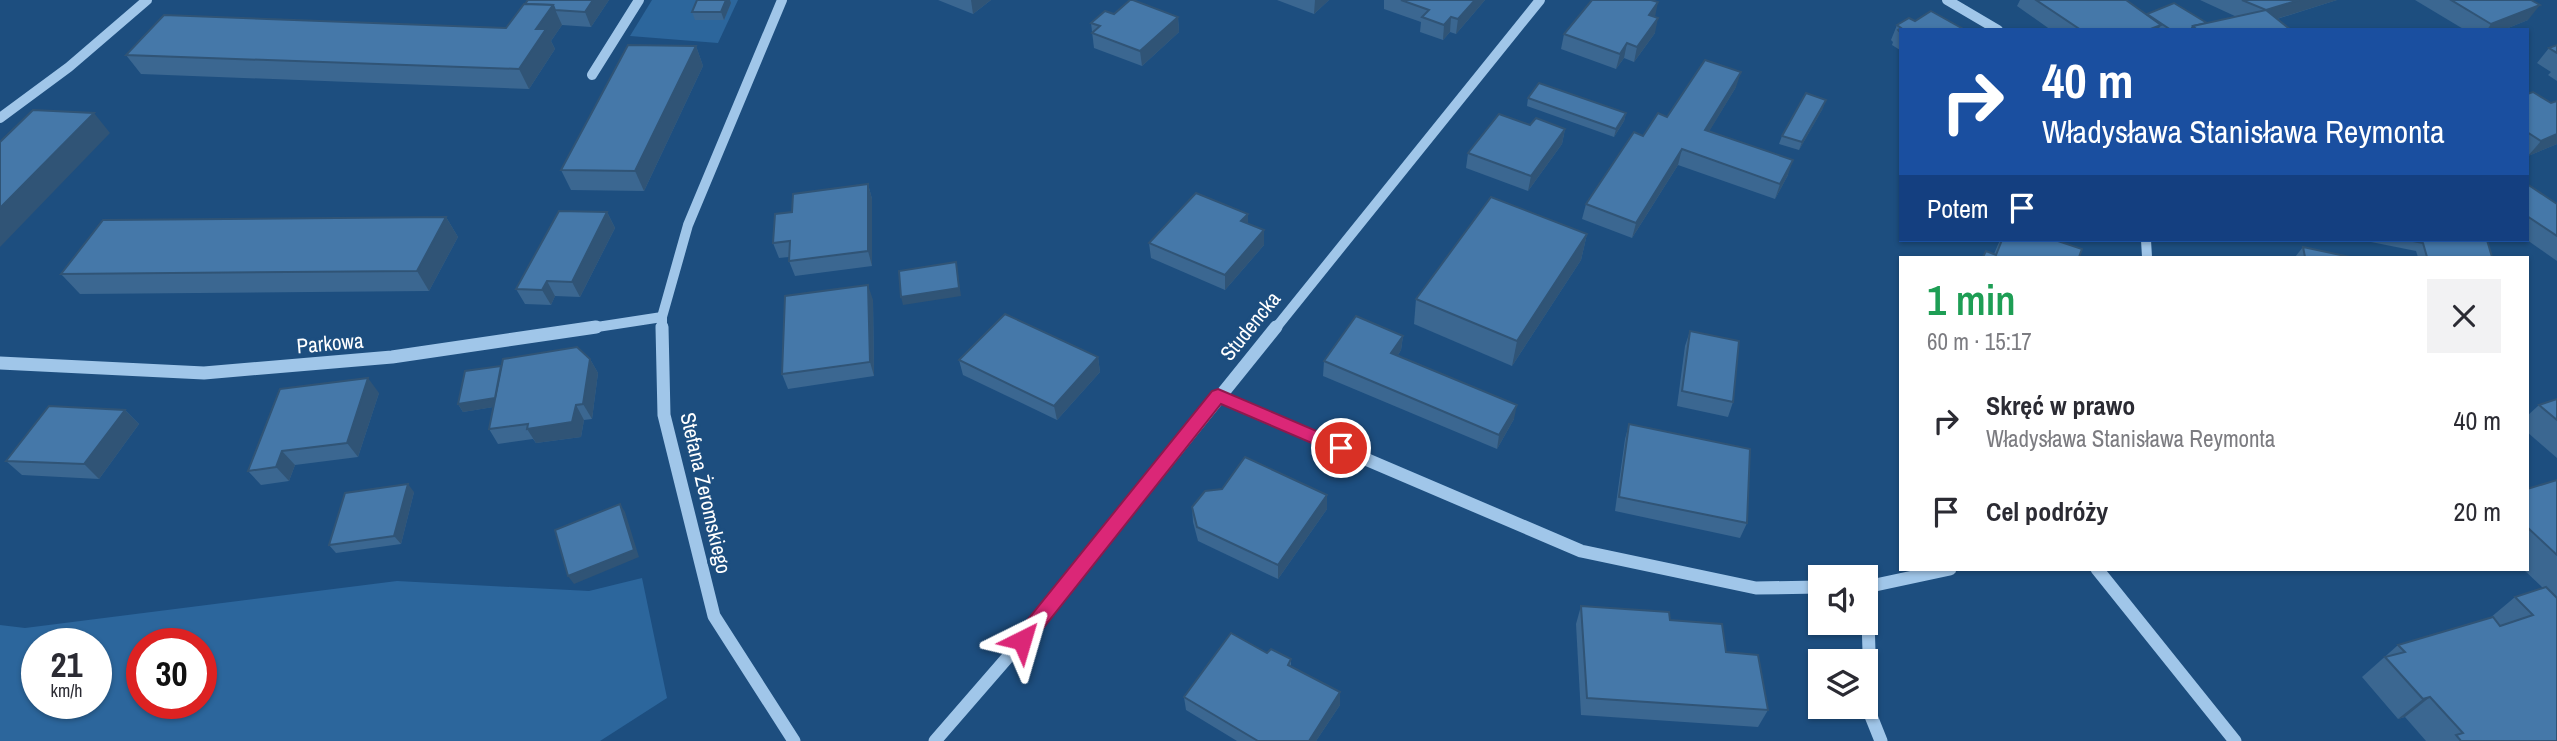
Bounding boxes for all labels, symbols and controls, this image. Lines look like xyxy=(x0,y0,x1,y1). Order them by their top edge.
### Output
text: 40 m xyxy=(2042,47,2134,113)
icon: right xyxy=(1927,56,2018,147)
text: Władysława Stanisława Reymonta xyxy=(2042,110,2445,153)
icon: arrive xyxy=(2003,189,2041,227)
text: Potem xyxy=(1927,191,1989,226)
text: 1 min xyxy=(1927,272,2016,328)
button: close xyxy=(2427,279,2501,353)
street label: Studencka xyxy=(1213,285,1287,367)
street label: Parkowa xyxy=(295,326,365,360)
text: 60 m · 15:17 xyxy=(1927,326,2032,357)
text: Skręć w prawo xyxy=(1986,388,2135,423)
icon: right xyxy=(1927,402,1965,440)
text: 40 m xyxy=(2454,403,2501,438)
street label: Stefana Żeromskiego xyxy=(673,410,739,576)
pin xyxy=(1311,418,1371,478)
text: Władysława Stanisława Reymonta xyxy=(1986,423,2275,454)
icon: arrive xyxy=(1322,429,1360,467)
icon: arrive xyxy=(1927,493,1965,531)
text: Cel podróży xyxy=(1986,494,2108,529)
text: 20 m xyxy=(2454,494,2501,529)
map controls xyxy=(1808,565,1878,719)
button: sound xyxy=(1808,565,1878,635)
position arrow xyxy=(985,603,1059,677)
speed limit sign: 30 xyxy=(126,628,217,719)
text: 21 xyxy=(51,641,82,688)
button: layers xyxy=(1808,649,1878,719)
text: km/h xyxy=(51,678,83,703)

